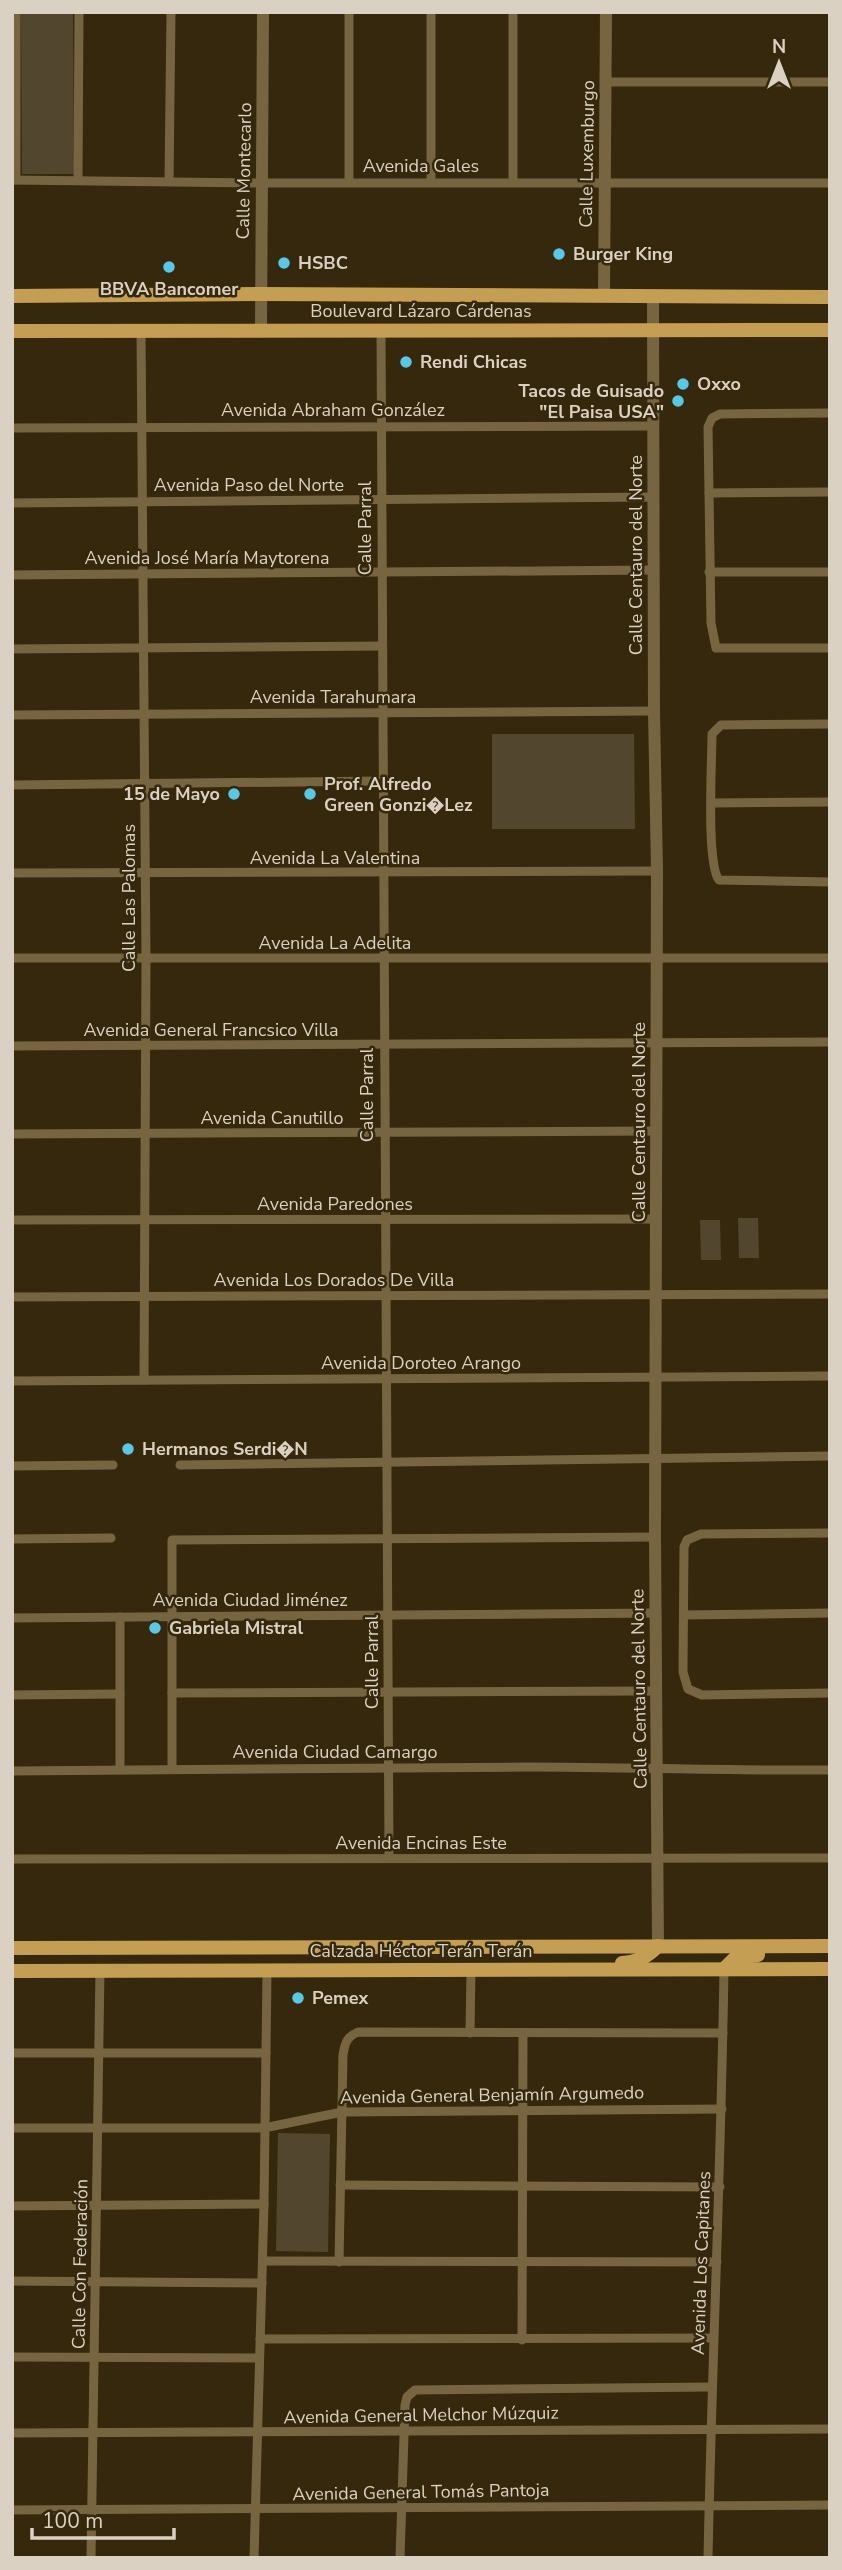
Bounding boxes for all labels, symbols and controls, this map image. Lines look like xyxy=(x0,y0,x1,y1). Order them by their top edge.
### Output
north arrow xyxy=(744,28,814,98)
text: N xyxy=(772,34,786,60)
street label: Calle Luxemburgo xyxy=(574,80,600,228)
street label: Calle Montecarlo xyxy=(231,102,257,240)
street label: Avenida Gales xyxy=(363,154,479,178)
place label: Burger King xyxy=(573,242,673,266)
marker: Burger King xyxy=(551,246,567,262)
place label: HSBC xyxy=(298,251,348,275)
marker: HSBC xyxy=(276,255,292,271)
marker: BBVA Bancomer xyxy=(161,259,177,275)
place label: BBVA Bancomer xyxy=(100,277,238,301)
street label: Boulevard Lázaro Cárdenas xyxy=(310,299,532,323)
place label: Rendi Chicas xyxy=(420,350,527,374)
marker: Rendi Chicas xyxy=(398,354,414,370)
place label: Oxxo xyxy=(697,372,741,396)
marker: Oxxo xyxy=(675,376,691,392)
place label: Tacos de Guisado "El Paisa USA" xyxy=(519,379,664,424)
marker: Tacos de Guisado "El Paisa USA" xyxy=(670,393,686,409)
street label: Avenida Abraham González xyxy=(221,398,445,422)
street label: Calle Centauro del Norte xyxy=(624,455,648,655)
street label: Avenida Paso del Norte xyxy=(154,473,344,497)
street label: Calle Parral xyxy=(353,480,377,575)
street label: Avenida José María Maytorena xyxy=(85,546,330,570)
street label: Avenida Tarahumara xyxy=(250,685,416,709)
place label: Prof. Alfredo Green Gonzi�Lez xyxy=(324,772,473,817)
place label: 15 de Mayo xyxy=(123,782,220,806)
marker: 15 de Mayo xyxy=(226,786,242,802)
marker: Prof. Alfredo Green Gonzi�Lez xyxy=(302,786,318,802)
street label: Calle Las Palomas xyxy=(117,824,141,972)
street label: Avenida La Valentina xyxy=(250,846,420,870)
street label: Avenida La Adelita xyxy=(259,931,411,955)
street label: Avenida General Francsico Villa xyxy=(83,1018,339,1042)
street label: Calle Centauro del Norte xyxy=(627,1022,651,1222)
street label: Calle Parral xyxy=(355,1047,379,1142)
street label: Avenida Canutillo xyxy=(200,1106,344,1130)
street label: Avenida Paredones xyxy=(257,1192,413,1216)
street label: Avenida Los Dorados De Villa xyxy=(214,1268,454,1292)
street label: Avenida Doroteo Arango xyxy=(321,1351,521,1375)
place label: Hermanos Serdi�N xyxy=(142,1437,308,1461)
marker: Hermanos Serdi�N xyxy=(120,1441,136,1457)
street label: Avenida Ciudad Jiménez xyxy=(152,1588,348,1612)
street label: Calle Centauro del Norte xyxy=(625,1589,653,1789)
street label: Calle Parral xyxy=(360,1614,384,1709)
place label: Gabriela Mistral xyxy=(169,1616,303,1640)
marker: Gabriela Mistral xyxy=(147,1620,163,1636)
street label: Avenida Ciudad Camargo xyxy=(232,1740,438,1764)
street label: Avenida Encinas Este xyxy=(335,1831,507,1855)
street label: Calzada Héctor Terán Terán xyxy=(310,1939,532,1963)
place label: Pemex xyxy=(312,1986,369,2010)
marker: Pemex xyxy=(290,1990,306,2006)
street label: Avenida General Benjamín Argumedo xyxy=(340,2080,644,2110)
street label: Avenida Los Capitanes xyxy=(686,2171,716,2355)
street label: Calle Con Federación xyxy=(67,2179,93,2349)
street label: Avenida General Melchor Múzquiz xyxy=(283,2401,559,2429)
street label: Avenida General Tomás Pantoja xyxy=(292,2478,550,2506)
scale bar xyxy=(32,2496,173,2540)
text: 100 m xyxy=(42,2507,103,2535)

